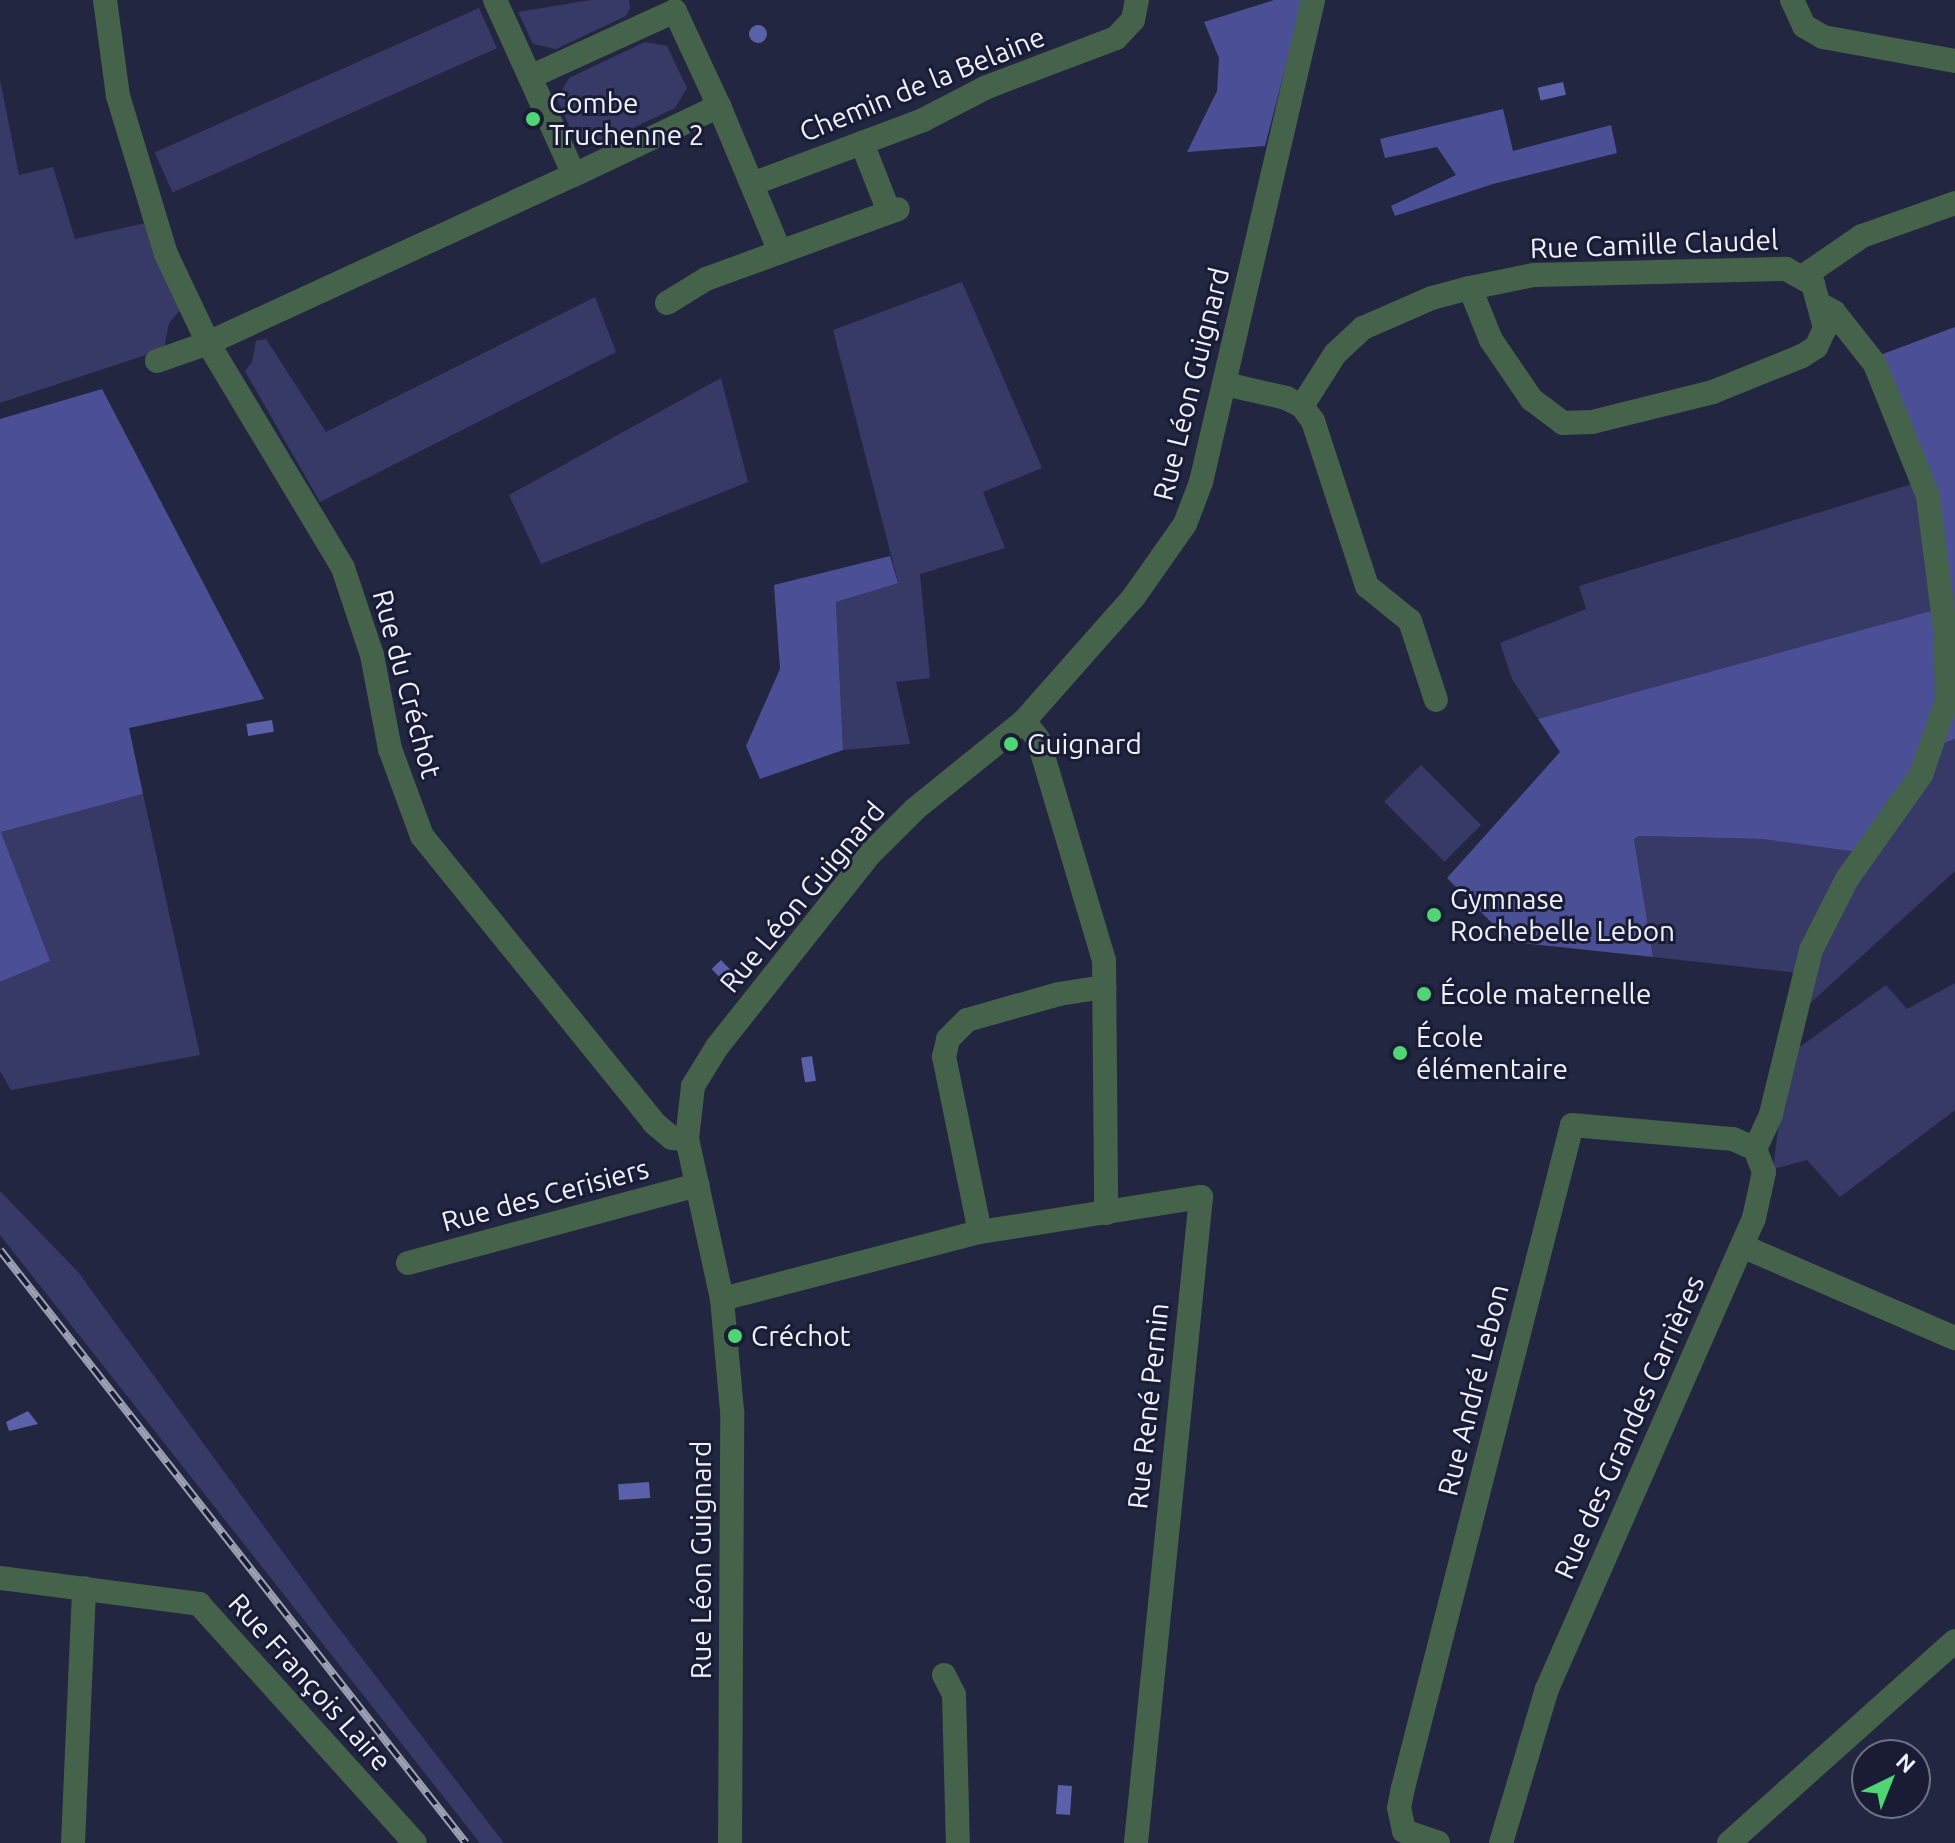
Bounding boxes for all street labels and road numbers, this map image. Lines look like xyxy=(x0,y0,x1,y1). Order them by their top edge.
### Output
street label: Chemin de la Belaine xyxy=(794,19,1050,149)
street label: Rue Camille Claudel xyxy=(1529,223,1779,265)
street label: Rue Léon Guignard xyxy=(1146,264,1236,504)
street label: Rue du Créchot xyxy=(366,586,448,782)
street label: Rue Léon Guignard xyxy=(712,795,892,999)
street label: Rue des Cerisiers xyxy=(438,1151,652,1239)
street label: Rue des Grandes Carrières xyxy=(1547,1270,1711,1584)
street label: Rue André Lebon xyxy=(1430,1281,1516,1499)
street label: Rue René Pernin xyxy=(1120,1301,1176,1511)
street label: Rue Léon Guignard xyxy=(684,1441,718,1679)
street label: Rue François Laire xyxy=(222,1587,398,1777)

